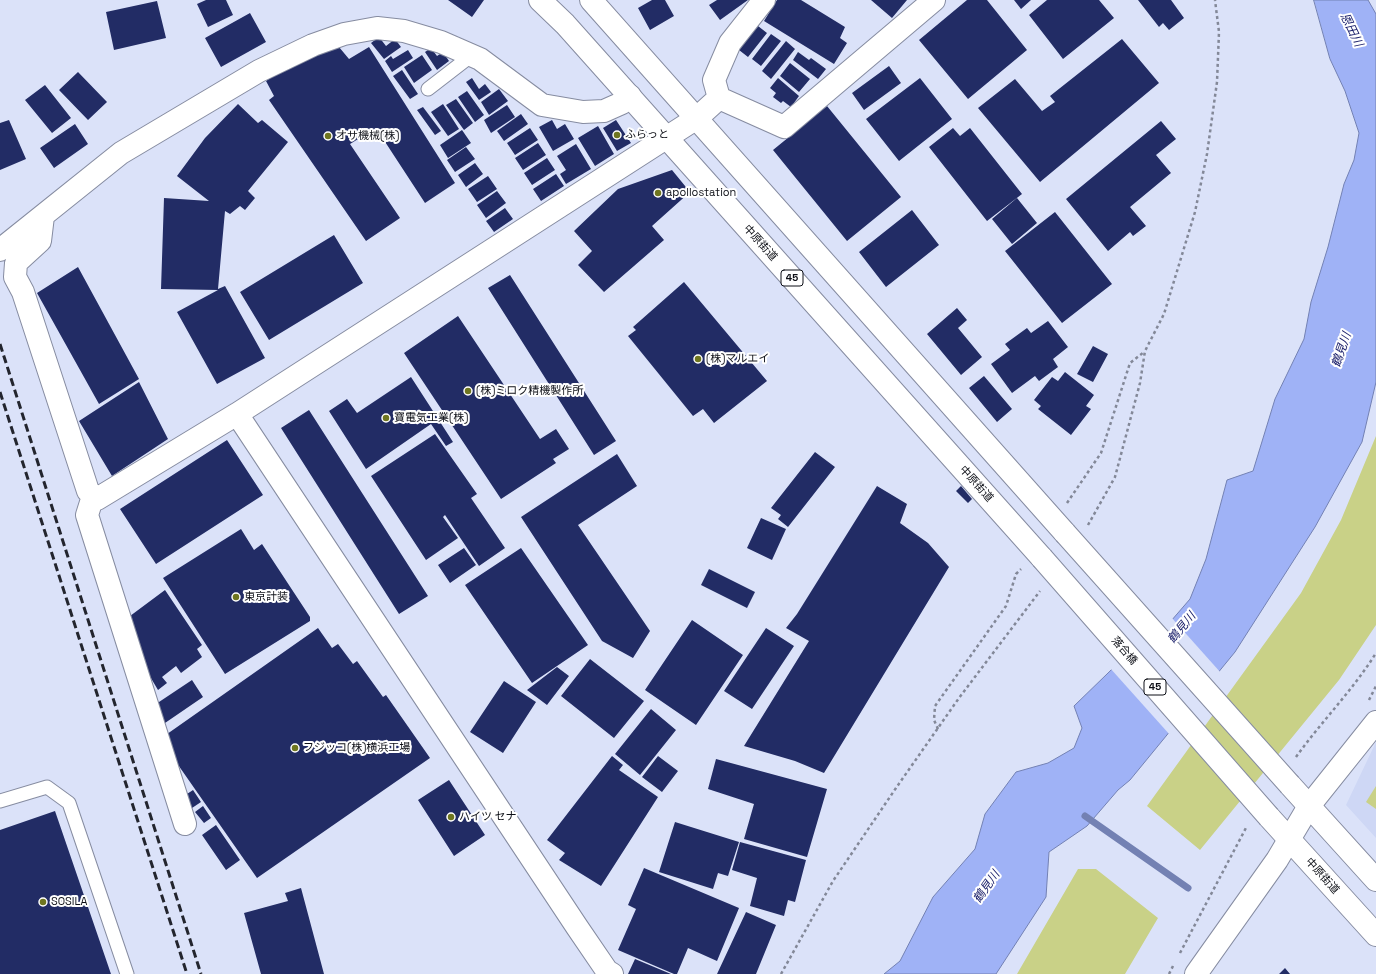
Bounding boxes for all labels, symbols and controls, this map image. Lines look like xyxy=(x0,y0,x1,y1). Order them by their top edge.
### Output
water label: 恩田川 xyxy=(1337,11,1365,49)
place label: ふらっと xyxy=(625,128,669,142)
place label: オサ機械(株) xyxy=(336,129,399,143)
marker: ふらっと xyxy=(612,130,622,140)
marker: オサ機械(株) xyxy=(323,131,333,141)
place label: apollostation xyxy=(666,186,736,200)
marker: apollostation xyxy=(653,188,663,198)
street label: 中原街道 xyxy=(740,222,780,264)
road number: 45 xyxy=(781,270,803,286)
water label: 鶴見川 xyxy=(1329,331,1355,369)
place label: (株)マルエイ xyxy=(706,352,769,366)
marker: (株)マルエイ xyxy=(693,354,703,364)
place label: (株)ミロク精機製作所 xyxy=(476,384,583,398)
marker: (株)ミロク精機製作所 xyxy=(463,386,473,396)
place label: 寶電気工業(株) xyxy=(394,411,468,425)
marker: 寶電気工業(株) xyxy=(381,413,391,423)
street label: 中原街道 xyxy=(956,463,996,505)
place label: 東京計装 xyxy=(244,590,288,604)
marker: 東京計装 xyxy=(231,592,241,602)
water label: 鶴見川 xyxy=(1165,610,1199,646)
street label: 落合橋 xyxy=(1108,634,1140,668)
road number: 45 xyxy=(1144,679,1166,695)
place label: フジッコ(株)横浜工場 xyxy=(303,741,410,755)
marker: フジッコ(株)横浜工場 xyxy=(290,743,300,753)
place label: ハイツ セナ xyxy=(459,810,517,824)
marker: ハイツ セナ xyxy=(446,812,456,822)
street label: 中原街道 xyxy=(1302,855,1342,897)
water label: 鶴見川 xyxy=(971,868,1003,906)
place label: SOSILA xyxy=(51,895,87,909)
marker: SOSILA xyxy=(38,897,48,907)

